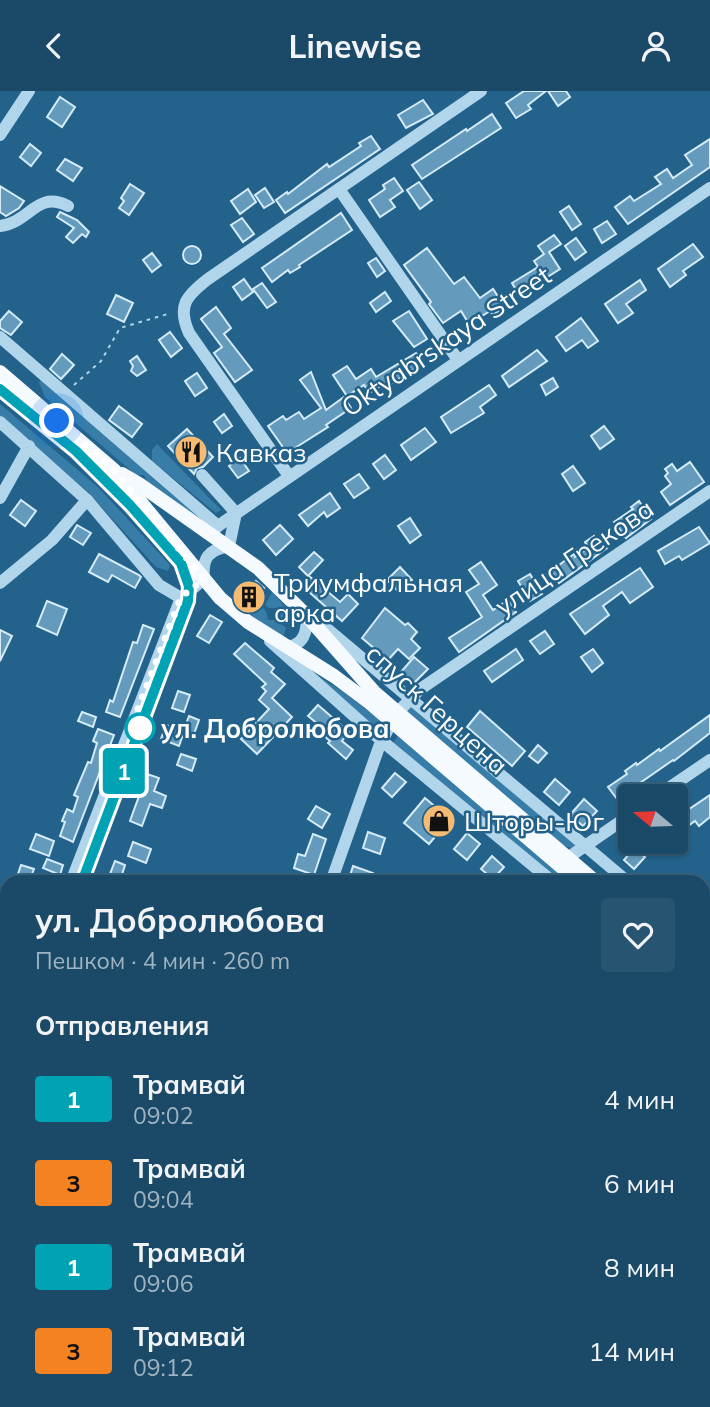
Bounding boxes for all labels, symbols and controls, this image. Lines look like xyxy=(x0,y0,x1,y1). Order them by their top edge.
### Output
text: Linewise xyxy=(288,26,422,66)
icon: back xyxy=(35,27,73,65)
icon: person xyxy=(637,27,675,65)
street label: Oktyabrskaya Street xyxy=(335,259,557,423)
your location xyxy=(39,403,74,438)
restaurant icon: Кавказ xyxy=(172,433,210,471)
place label: Кавказ xyxy=(216,436,307,469)
street label: улица Грекова xyxy=(488,492,660,622)
place label: Триумфальная арка xyxy=(274,566,463,629)
building icon: Триумфальная арка xyxy=(230,578,268,616)
street label: спуск Герцена xyxy=(359,637,515,781)
place label: ул. Добролюбова xyxy=(161,712,390,745)
marker: ул. Добролюбова xyxy=(125,713,155,743)
line badge: 1 xyxy=(101,748,147,794)
text: 1 xyxy=(117,756,131,786)
north arrow xyxy=(618,784,688,854)
map controls xyxy=(618,784,688,854)
shop icon: Шторы-Юг xyxy=(420,802,458,840)
place label: Шторы-Юг xyxy=(464,805,604,838)
button: heart xyxy=(601,898,675,972)
text: ул. Добролюбова xyxy=(35,899,325,940)
text: Пешком · 4 мин · 260 m xyxy=(35,946,290,975)
text: Отправления xyxy=(35,1009,209,1042)
text: Трамвай xyxy=(133,1068,246,1101)
text: 4 мин xyxy=(604,1083,675,1116)
text: 1 xyxy=(66,1084,81,1114)
text: 09:02 xyxy=(133,1101,193,1130)
text: Трамвай xyxy=(133,1152,246,1185)
text: 6 мин xyxy=(604,1167,675,1200)
text: 3 xyxy=(66,1168,81,1198)
text: 09:04 xyxy=(133,1185,193,1214)
text: Трамвай xyxy=(133,1236,246,1269)
text: 8 мин xyxy=(604,1251,675,1284)
text: 1 xyxy=(66,1252,81,1282)
text: 09:06 xyxy=(133,1269,193,1298)
text: Трамвай xyxy=(133,1320,246,1353)
text: 14 мин xyxy=(588,1335,675,1368)
text: 3 xyxy=(66,1336,81,1366)
text: 09:12 xyxy=(133,1353,193,1382)

